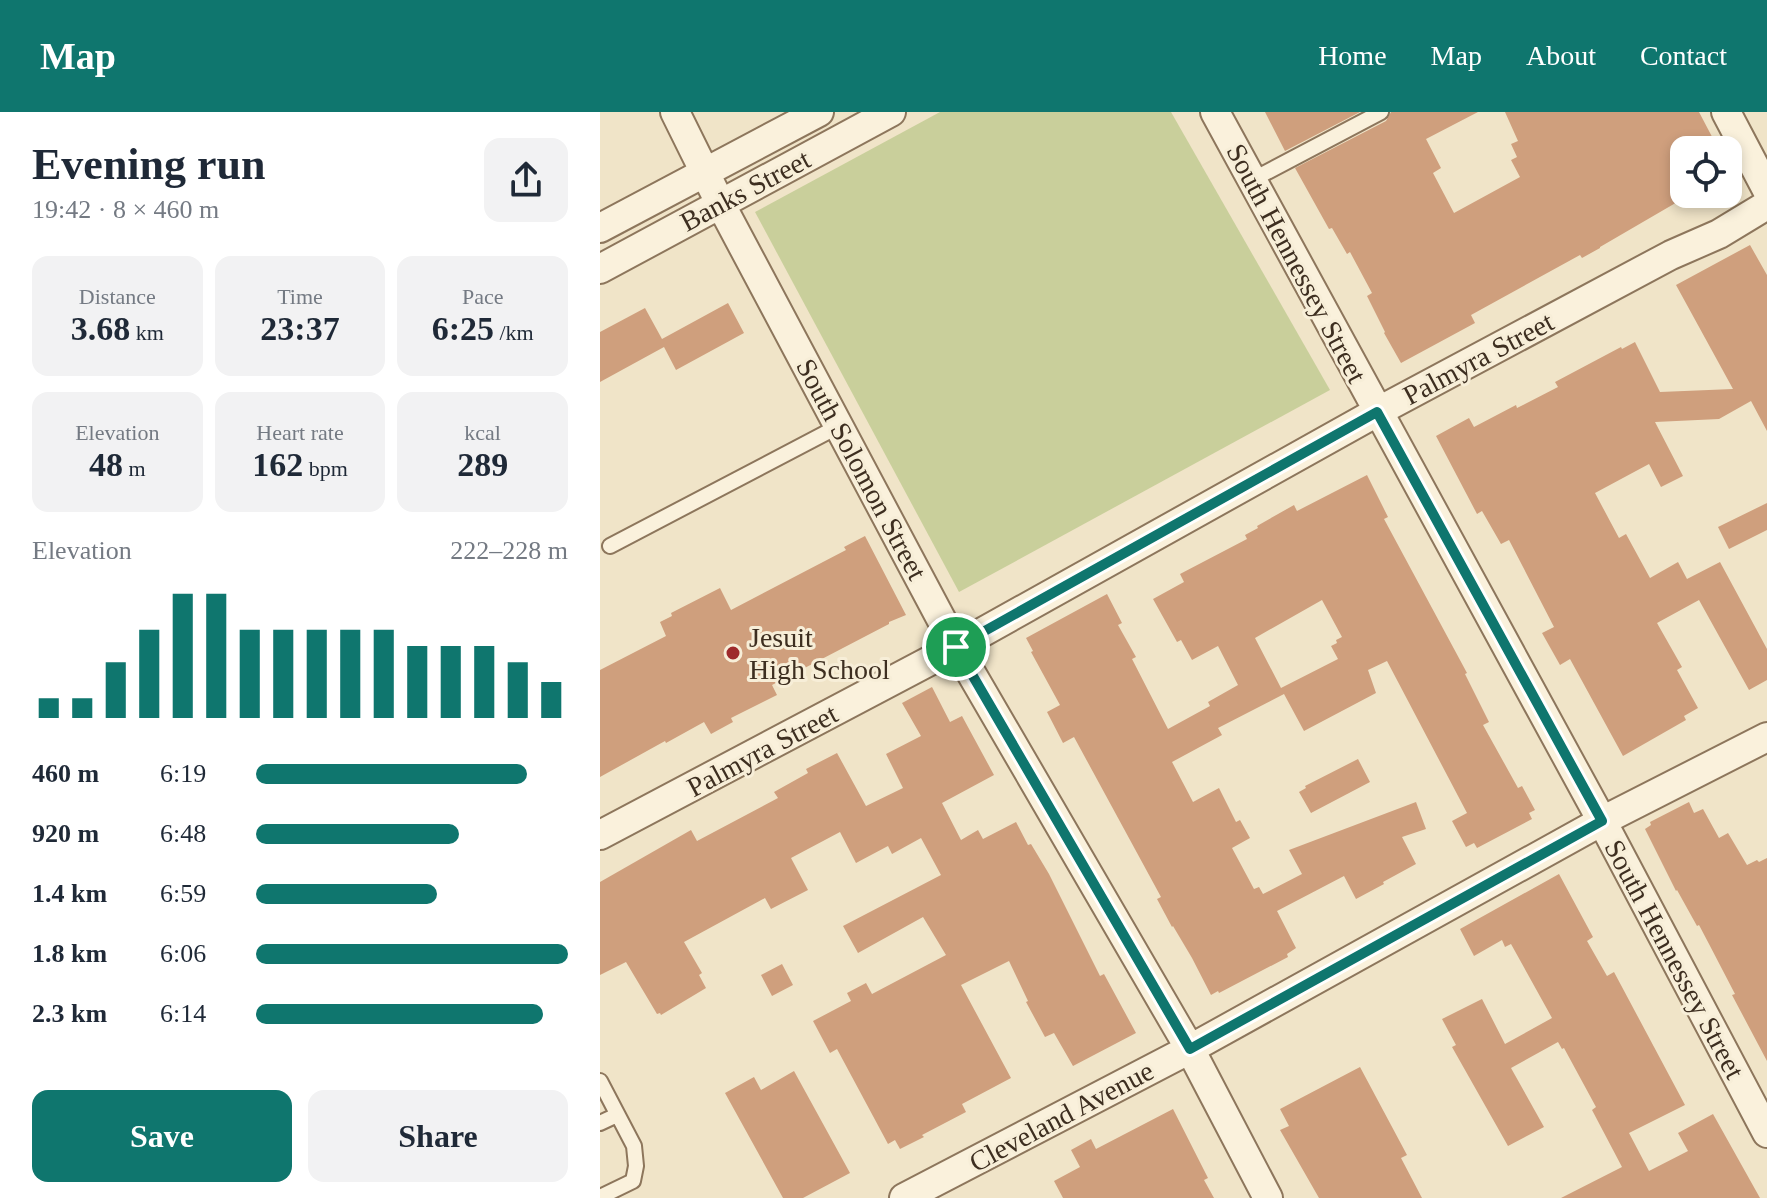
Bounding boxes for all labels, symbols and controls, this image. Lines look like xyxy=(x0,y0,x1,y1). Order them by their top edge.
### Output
text: Map xyxy=(40,35,116,77)
text: Home xyxy=(1318,40,1387,71)
text: Map xyxy=(1431,40,1482,71)
text: About xyxy=(1526,40,1596,71)
text: Contact xyxy=(1640,40,1727,71)
map controls xyxy=(1670,136,1742,208)
button: locate xyxy=(1670,136,1742,208)
button: share xyxy=(484,138,568,222)
street label: South Hennessey Street xyxy=(1220,139,1373,388)
text: Evening run xyxy=(32,140,266,189)
street label: Banks Street xyxy=(675,143,816,238)
text: 19:42 · 8 × 460 m xyxy=(32,195,219,224)
text: Distance xyxy=(79,284,156,309)
text: Time xyxy=(277,284,323,309)
text: Pace xyxy=(462,284,503,309)
street label: Palmyra Street xyxy=(1398,306,1559,411)
text: 3.68 xyxy=(71,310,130,347)
text: 23:37 xyxy=(260,310,340,347)
text: 6:25 xyxy=(432,310,494,347)
text: km xyxy=(130,320,164,345)
text: /km xyxy=(494,320,534,345)
street label: South Solomon Street xyxy=(790,353,933,585)
text: Elevation xyxy=(75,420,159,445)
text: Heart rate xyxy=(256,420,344,445)
text: kcal xyxy=(464,420,501,445)
text: 48 xyxy=(89,446,123,483)
text: 162 xyxy=(252,446,303,483)
text: 289 xyxy=(457,446,508,483)
text: m xyxy=(123,456,146,481)
text: bpm xyxy=(303,456,348,481)
text: Elevation xyxy=(32,536,132,565)
text: 222–228 m xyxy=(450,536,568,565)
pin xyxy=(922,613,990,681)
place label: Jesuit High School xyxy=(749,622,890,685)
icon: arrive xyxy=(934,625,978,669)
marker: Jesuit High School xyxy=(724,644,742,662)
street label: Palmyra Street xyxy=(682,698,843,803)
text: 460 m xyxy=(32,759,99,788)
text: 6:19 xyxy=(160,759,206,788)
text: 920 m xyxy=(32,819,99,848)
text: 6:48 xyxy=(160,819,206,848)
street label: South Hennessey Street xyxy=(1598,835,1751,1084)
text: 1.4 km xyxy=(32,879,107,908)
text: 6:59 xyxy=(160,879,206,908)
text: 1.8 km xyxy=(32,939,107,968)
text: 6:06 xyxy=(160,939,206,968)
text: 2.3 km xyxy=(32,999,107,1028)
text: 6:14 xyxy=(160,999,206,1028)
street label: Cleveland Avenue xyxy=(964,1055,1159,1178)
button: Save xyxy=(32,1090,292,1182)
button: Share xyxy=(308,1090,568,1182)

